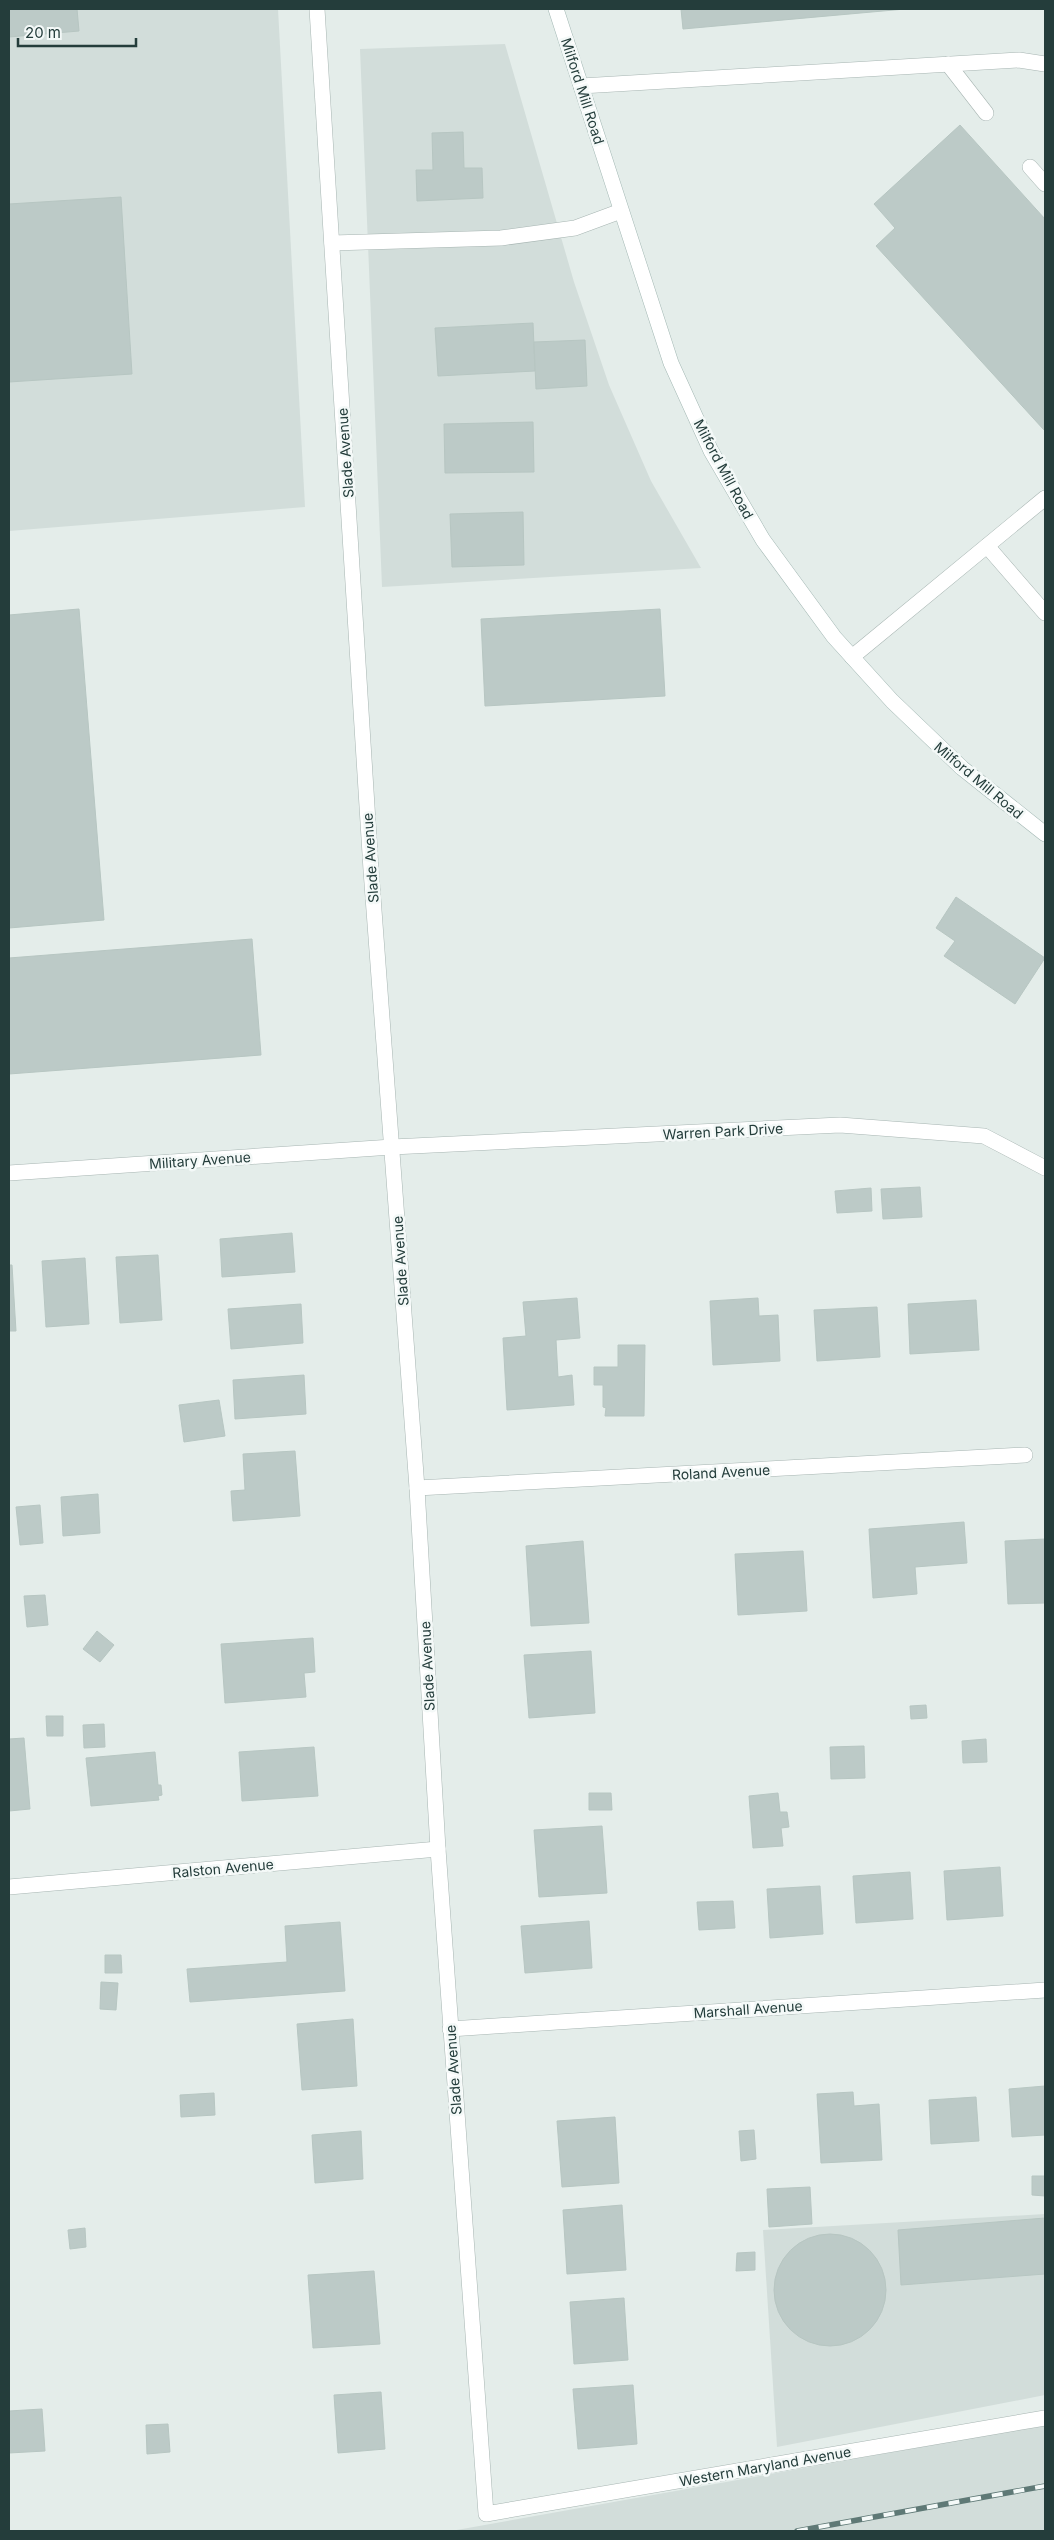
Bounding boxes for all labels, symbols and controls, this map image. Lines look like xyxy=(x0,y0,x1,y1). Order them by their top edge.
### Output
scale bar xyxy=(18,15,135,47)
text: 20 m xyxy=(25,23,61,42)
street label: Milford Mill Road xyxy=(558,36,608,146)
street label: Slade Avenue xyxy=(333,407,357,499)
street label: Milford Mill Road xyxy=(691,416,757,522)
street label: Milford Mill Road xyxy=(931,738,1027,822)
street label: Slade Avenue xyxy=(358,812,382,904)
street label: Warren Park Drive xyxy=(662,1119,784,1143)
street label: Military Avenue xyxy=(149,1148,251,1172)
street label: Slade Avenue xyxy=(388,1215,412,1307)
street label: Roland Avenue xyxy=(671,1461,771,1483)
street label: Slade Avenue xyxy=(416,1621,438,1711)
street label: Ralston Avenue xyxy=(172,1855,274,1881)
street label: Marshall Avenue xyxy=(693,1997,803,2021)
street label: Slade Avenue xyxy=(441,2024,465,2116)
street label: Western Maryland Avenue xyxy=(678,2443,852,2489)

